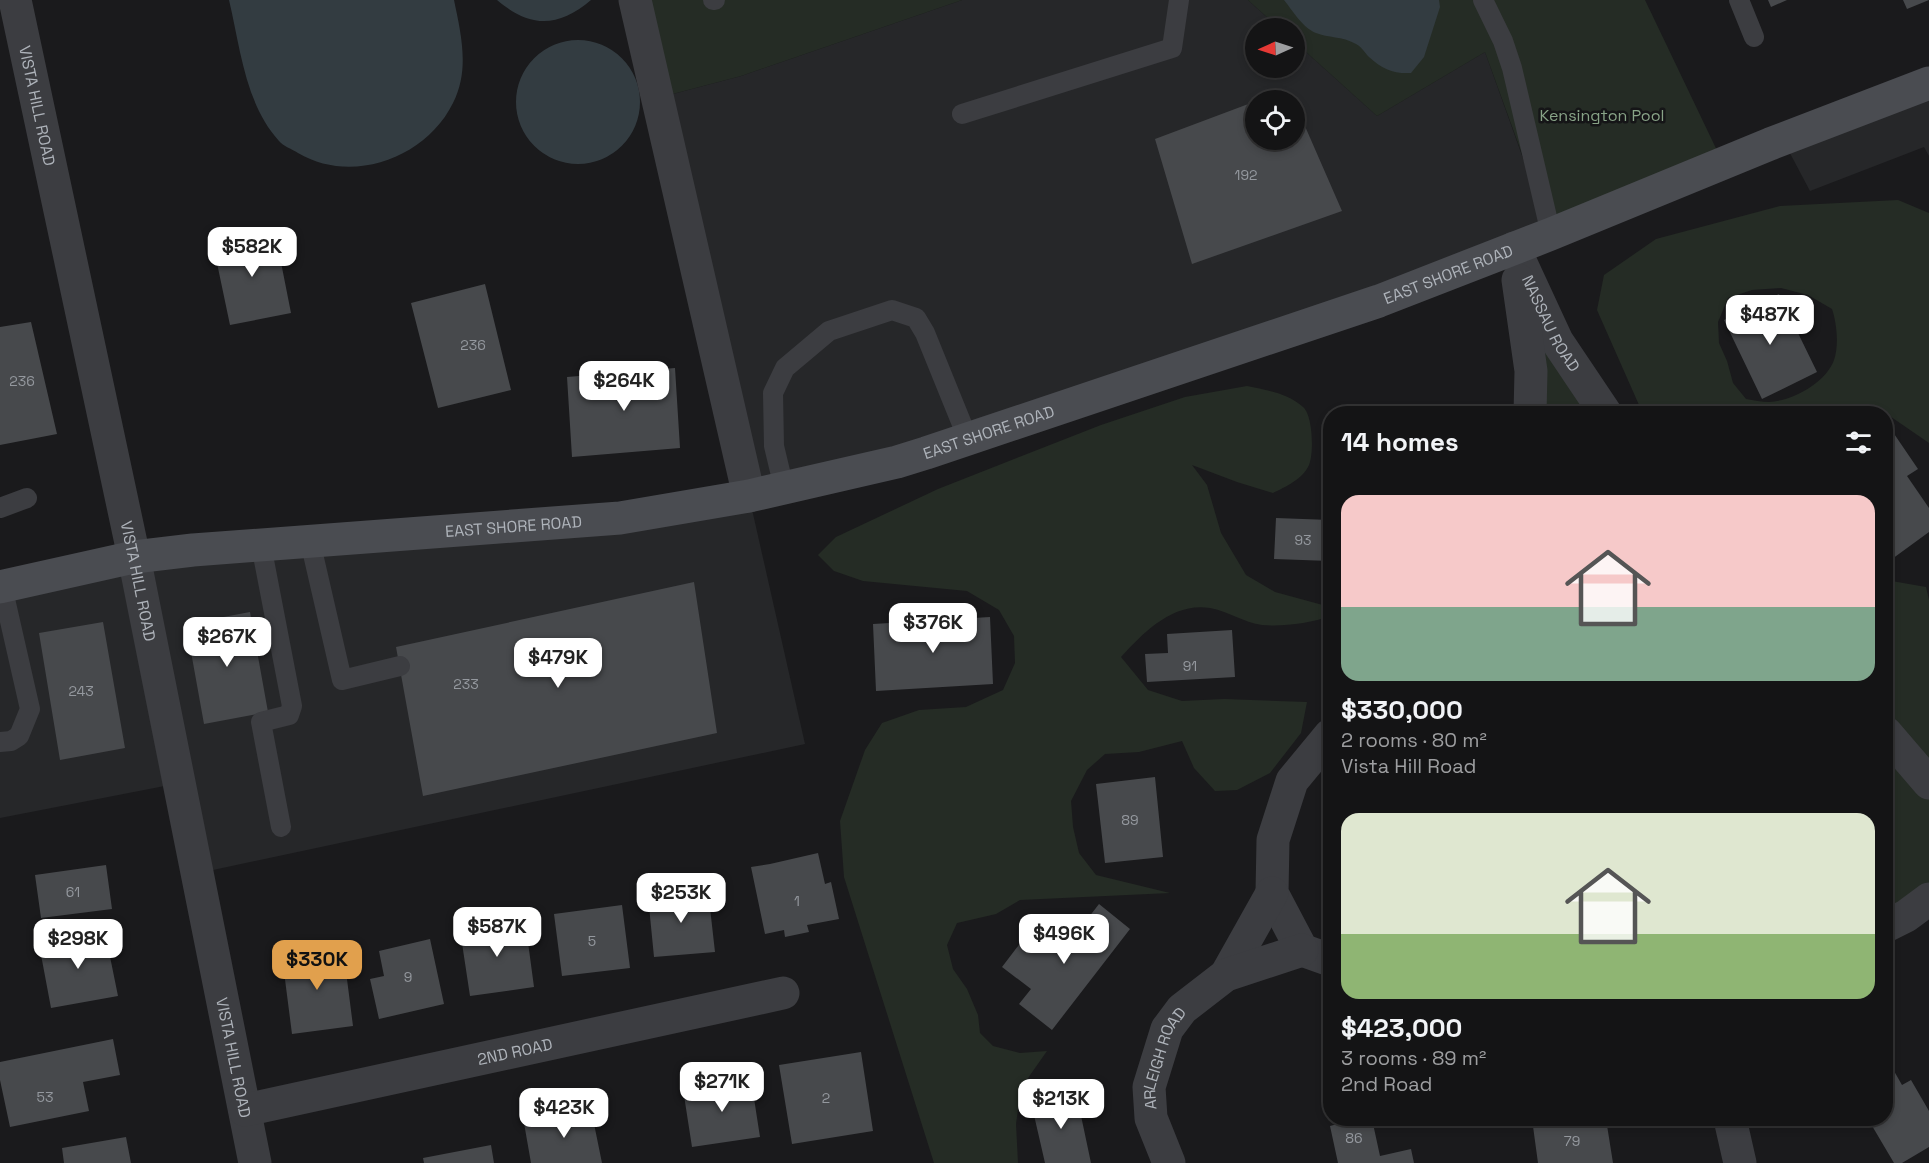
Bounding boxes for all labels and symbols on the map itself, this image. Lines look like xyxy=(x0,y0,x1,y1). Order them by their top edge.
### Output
north arrow xyxy=(1245,18,1305,78)
street label: VISTA HILL ROAD xyxy=(15,44,61,168)
park label: Kensington Pool xyxy=(1539,105,1665,126)
house number: 192 xyxy=(1235,166,1257,184)
pin: $582K xyxy=(210,227,294,278)
street label: EAST SHORE ROAD xyxy=(1380,239,1516,309)
street label: NASSAU ROAD xyxy=(1517,272,1585,376)
pin: $487K xyxy=(1728,295,1812,346)
house number: 236 xyxy=(460,336,486,354)
pin: $264K xyxy=(582,361,666,412)
house number: 236 xyxy=(9,372,35,390)
street label: EAST SHORE ROAD xyxy=(920,400,1057,464)
street label: EAST SHORE ROAD xyxy=(444,510,583,542)
street label: VISTA HILL ROAD xyxy=(116,519,161,643)
house number: 93 xyxy=(1294,531,1312,549)
pin: $376K xyxy=(891,603,975,654)
pin: $267K xyxy=(185,617,269,668)
pin: $479K xyxy=(516,638,600,689)
house number: 91 xyxy=(1183,657,1197,675)
house number: 233 xyxy=(453,675,479,693)
house number: 243 xyxy=(68,682,94,700)
house number: 89 xyxy=(1121,811,1139,829)
pin: $253K xyxy=(639,873,723,924)
house number: 61 xyxy=(66,883,80,901)
house number: 1 xyxy=(794,892,800,910)
pin: $587K xyxy=(455,907,539,958)
pin: $496K xyxy=(1022,914,1106,965)
pin: $298K xyxy=(36,919,120,970)
house number: 5 xyxy=(588,932,596,950)
pin: $330K xyxy=(275,940,359,991)
house number: 9 xyxy=(404,968,412,986)
street label: VISTA HILL ROAD xyxy=(212,996,256,1120)
street label: ARLEIGH ROAD xyxy=(1138,1003,1190,1110)
street label: 2ND ROAD xyxy=(475,1033,554,1070)
pin: $271K xyxy=(680,1062,764,1113)
pin: $213K xyxy=(1019,1079,1103,1130)
house number: 53 xyxy=(37,1088,53,1106)
pin: $423K xyxy=(522,1088,606,1139)
house number: 2 xyxy=(822,1089,830,1107)
house number: 86 xyxy=(1345,1129,1363,1147)
house number: 79 xyxy=(1564,1132,1580,1150)

